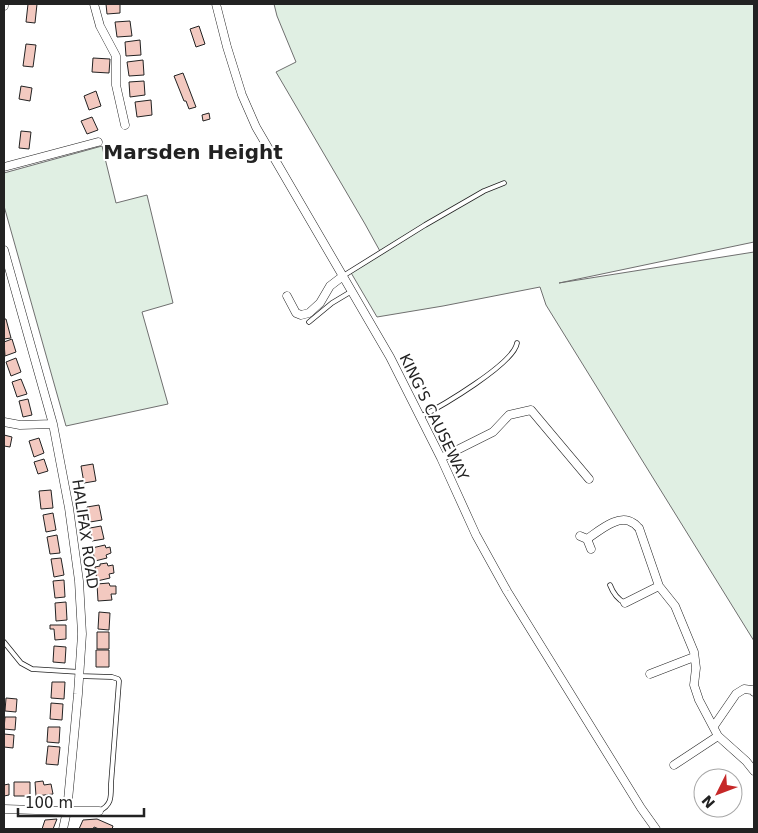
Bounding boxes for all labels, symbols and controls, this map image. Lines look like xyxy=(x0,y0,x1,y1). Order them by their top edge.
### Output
district label: Marsden Height xyxy=(103,140,283,164)
street label: KING'S CAUSEWAY xyxy=(396,351,473,484)
street label: HALIFAX ROAD xyxy=(68,478,102,590)
north arrow xyxy=(693,768,743,818)
scale bar xyxy=(18,786,144,818)
text: N xyxy=(698,792,718,811)
text: 100 m xyxy=(25,794,73,812)

